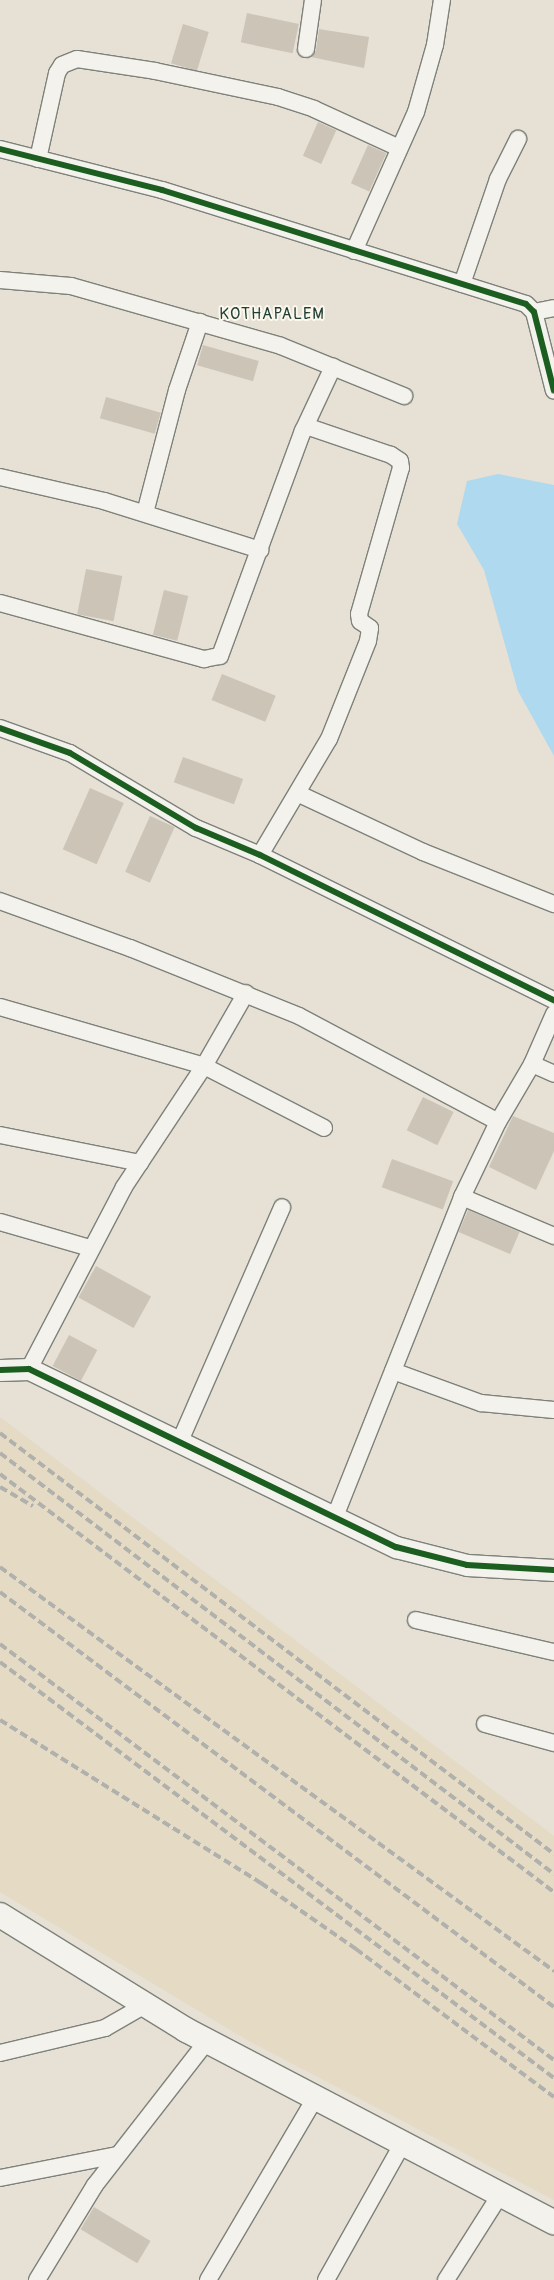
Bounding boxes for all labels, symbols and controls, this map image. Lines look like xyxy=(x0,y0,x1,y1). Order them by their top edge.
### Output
district label: KOTHAPALEM xyxy=(218,304,326,324)

